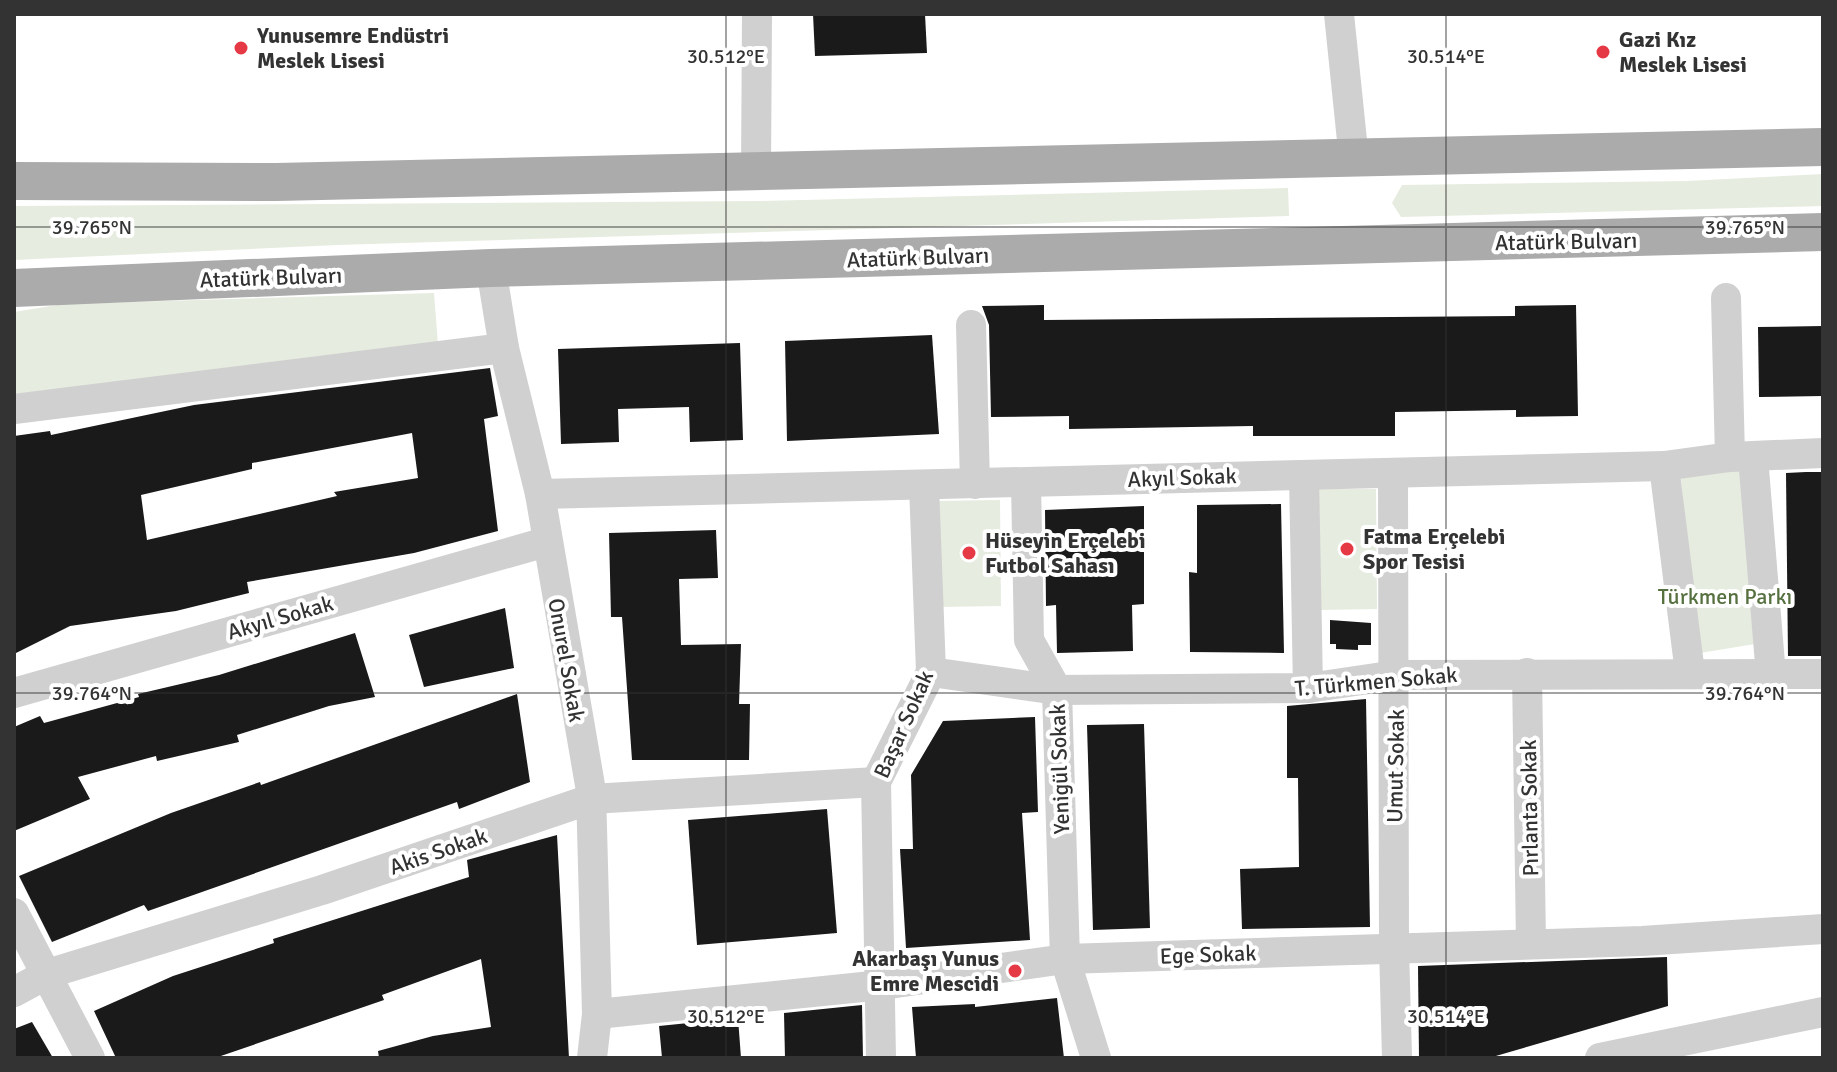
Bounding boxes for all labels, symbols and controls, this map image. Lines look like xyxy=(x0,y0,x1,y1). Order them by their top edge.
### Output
place label: Yunusemre Endüstri Meslek Lisesi xyxy=(256,22,449,74)
place label: Gazi Kız Meslek Lisesi xyxy=(1619,26,1747,78)
marker: Yunusemre Endüstri Meslek Lisesi xyxy=(232,39,250,57)
marker: Gazi Kız Meslek Lisesi xyxy=(1594,43,1612,61)
text: 30.512°E xyxy=(687,44,765,69)
text: 30.514°E xyxy=(1407,44,1485,69)
text: 39.765°N xyxy=(52,215,132,240)
text: 39.765°N xyxy=(1705,215,1785,240)
street label: Atatürk Bulvarı xyxy=(1495,227,1638,256)
street label: Atatürk Bulvarı xyxy=(846,242,990,273)
street label: Atatürk Bulvarı xyxy=(199,262,343,293)
street label: Akyıl Sokak xyxy=(1127,462,1237,493)
place label: Fatma Erçelebi Spor Tesisi xyxy=(1363,523,1505,575)
place label: Hüseyin Erçelebi Futbol Sahası xyxy=(985,527,1145,579)
marker: Fatma Erçelebi Spor Tesisi xyxy=(1338,540,1356,558)
marker: Hüseyin Erçelebi Futbol Sahası xyxy=(960,544,978,562)
park label: Türkmen Parkı xyxy=(1658,583,1792,610)
street label: Akyıl Sokak xyxy=(224,589,336,645)
street label: Onurel Sokak xyxy=(542,596,591,724)
street label: T. Türkmen Sokak xyxy=(1294,661,1458,702)
street label: Başar Sokak xyxy=(868,666,939,782)
text: 39.764°N xyxy=(52,681,132,706)
text: 39.764°N xyxy=(1705,681,1785,706)
street label: Yenigül Sokak xyxy=(1044,703,1075,835)
street label: Umut Sokak xyxy=(1381,709,1410,823)
street label: Pırlanta Sokak xyxy=(1515,739,1544,877)
street label: Akis Sokak xyxy=(386,822,491,881)
street label: Ege Sokak xyxy=(1159,939,1257,970)
place label: Akarbaşı Yunus Emre Mescidi xyxy=(852,945,999,997)
marker: Akarbaşı Yunus Emre Mescidi xyxy=(1006,962,1024,980)
text: 30.512°E xyxy=(687,1004,765,1029)
text: 30.514°E xyxy=(1407,1004,1485,1029)

